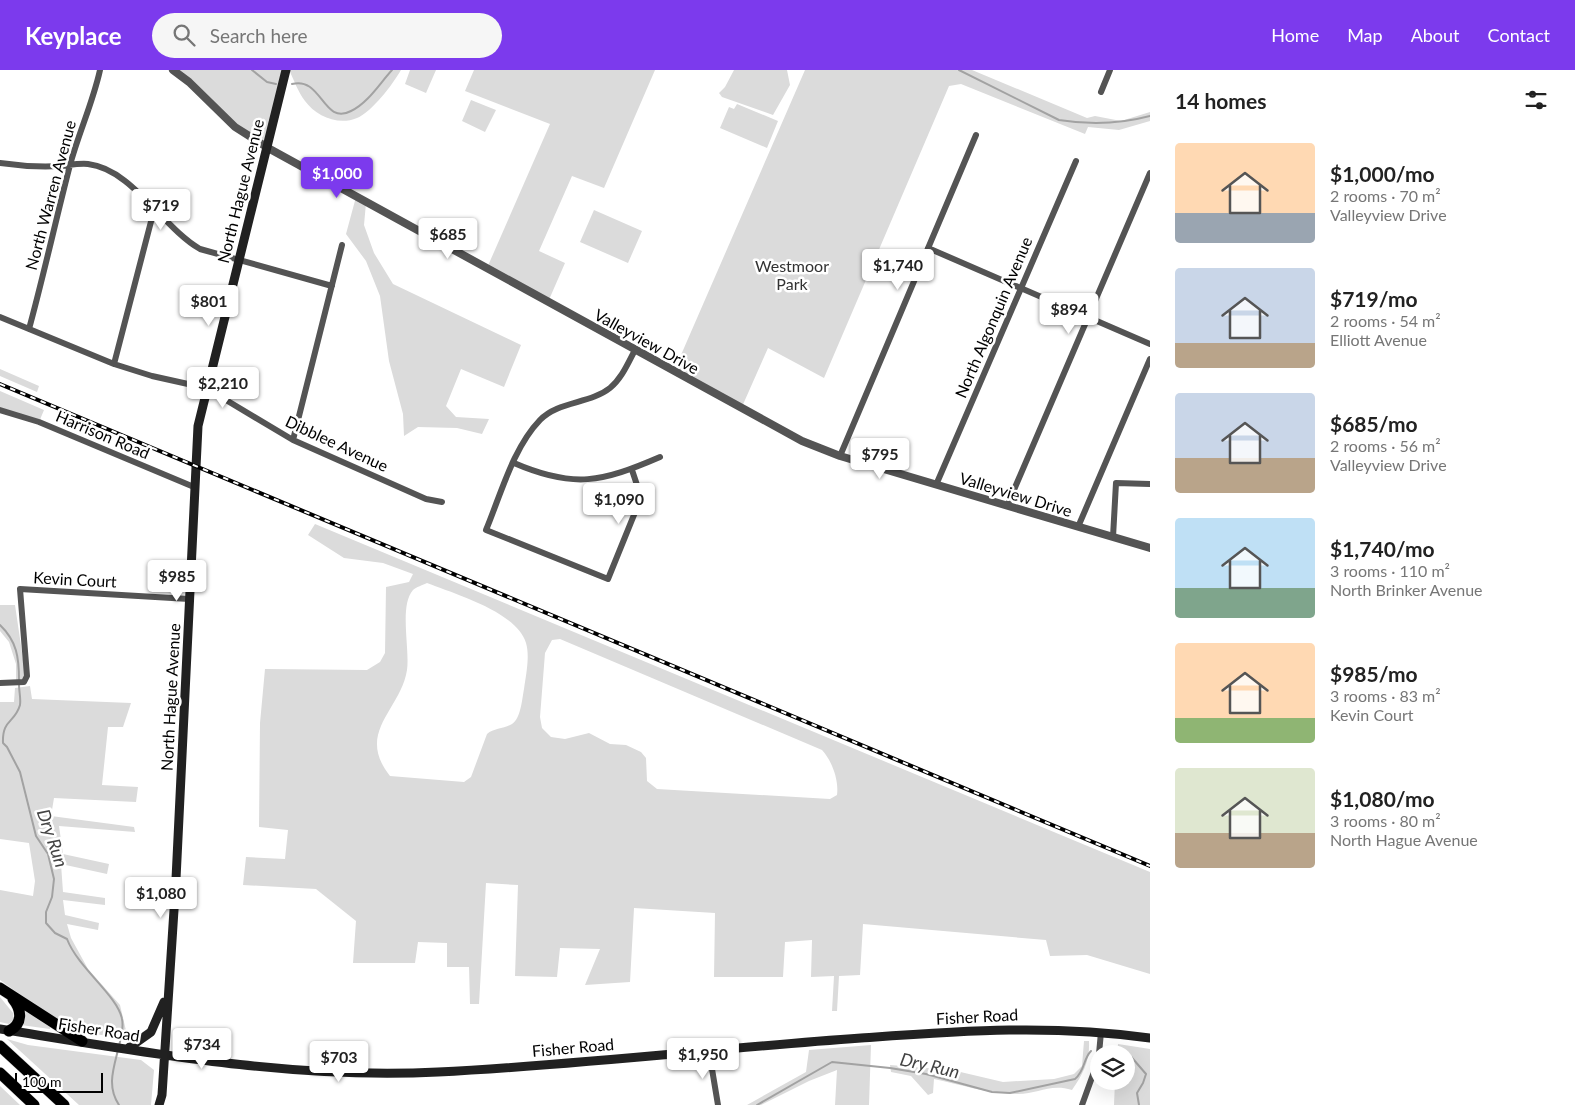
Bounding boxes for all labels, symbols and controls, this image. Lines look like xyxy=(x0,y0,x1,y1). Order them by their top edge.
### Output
search box xyxy=(152,13,502,58)
text: Keyplace xyxy=(25,21,122,50)
icon: search xyxy=(170,21,198,49)
text: Search here xyxy=(210,24,308,47)
text: Home xyxy=(1271,24,1319,46)
text: Map xyxy=(1347,24,1383,46)
text: About xyxy=(1411,24,1460,46)
text: Contact xyxy=(1488,24,1550,46)
icon: filters xyxy=(1522,86,1550,114)
text: 14 homes xyxy=(1175,88,1266,113)
street label: North Hague Avenue xyxy=(213,117,267,265)
street label: North Warren Avenue xyxy=(21,118,79,272)
pin: $1,000 xyxy=(296,156,378,199)
text: $1,000/mo xyxy=(1330,161,1435,186)
text: $1,000 xyxy=(312,163,362,182)
icon: home xyxy=(1215,163,1275,223)
text: 2 rooms · 70 m² xyxy=(1330,186,1441,205)
pin: $719 xyxy=(131,189,191,231)
text: $719 xyxy=(142,195,180,214)
text: Valleyview Drive xyxy=(1330,205,1447,224)
pin: $685 xyxy=(418,218,478,260)
text: $685 xyxy=(429,224,467,243)
street label: North Algonquin Avenue xyxy=(950,234,1036,400)
pin: $1,740 xyxy=(857,248,939,291)
text: $1,740 xyxy=(873,255,923,274)
park label: Westmoor Park xyxy=(755,256,829,293)
pin: $801 xyxy=(179,284,239,327)
text: $719/mo xyxy=(1330,286,1418,311)
icon: home xyxy=(1215,288,1275,348)
text: $801 xyxy=(190,291,228,310)
pin: $894 xyxy=(1039,292,1099,335)
text: $894 xyxy=(1050,299,1088,318)
street label: Valleyview Drive xyxy=(591,304,703,378)
text: 2 rooms · 54 m² xyxy=(1330,311,1441,330)
text: Elliott Avenue xyxy=(1330,330,1427,349)
pin: $2,210 xyxy=(182,366,264,409)
text: $2,210 xyxy=(198,373,248,392)
street label: Harrison Road xyxy=(53,406,153,462)
street label: Dibblee Avenue xyxy=(283,411,391,475)
text: $685/mo xyxy=(1330,411,1418,436)
icon: home xyxy=(1215,413,1275,473)
text: 2 rooms · 56 m² xyxy=(1330,436,1441,455)
pin: $795 xyxy=(850,438,910,480)
text: $795 xyxy=(861,444,899,463)
text: Valleyview Drive xyxy=(1330,455,1447,474)
street label: Valleyview Drive xyxy=(957,468,1075,520)
pin: $1,090 xyxy=(578,482,660,525)
text: $1,090 xyxy=(594,489,644,508)
text: $1,740/mo xyxy=(1330,536,1435,561)
icon: home xyxy=(1215,538,1275,598)
pin: $985 xyxy=(147,560,207,602)
text: 3 rooms · 110 m² xyxy=(1330,561,1450,580)
text: $985 xyxy=(158,566,196,585)
street label: Kevin Court xyxy=(33,567,117,591)
text: North Brinker Avenue xyxy=(1330,580,1483,599)
street label: North Hague Avenue xyxy=(157,623,183,771)
text: $985/mo xyxy=(1330,661,1418,686)
icon: home xyxy=(1215,663,1275,723)
text: 3 rooms · 83 m² xyxy=(1330,686,1441,705)
text: Kevin Court xyxy=(1330,705,1413,724)
text: $1,080/mo xyxy=(1330,786,1435,811)
icon: home xyxy=(1215,788,1275,848)
water label: Dry Run xyxy=(33,806,73,870)
text: 3 rooms · 80 m² xyxy=(1330,811,1441,830)
text: North Hague Avenue xyxy=(1330,830,1478,849)
pin: $1,080 xyxy=(120,876,202,919)
text: $1,080 xyxy=(136,883,186,902)
street label: Fisher Road xyxy=(935,1004,1019,1028)
street label: Fisher Road xyxy=(57,1013,141,1045)
pin: $734 xyxy=(172,1028,232,1070)
text: $734 xyxy=(183,1034,221,1053)
street label: Fisher Road xyxy=(531,1034,615,1060)
pin: $1,950 xyxy=(662,1038,744,1080)
pin: $703 xyxy=(309,1040,369,1083)
text: $1,950 xyxy=(678,1044,728,1063)
map controls xyxy=(1090,1045,1135,1090)
button: layers xyxy=(1090,1045,1135,1090)
text: $703 xyxy=(320,1047,358,1066)
water label: Dry Run xyxy=(898,1047,962,1083)
scale bar xyxy=(15,1070,102,1093)
text: 100 m xyxy=(22,1073,61,1090)

